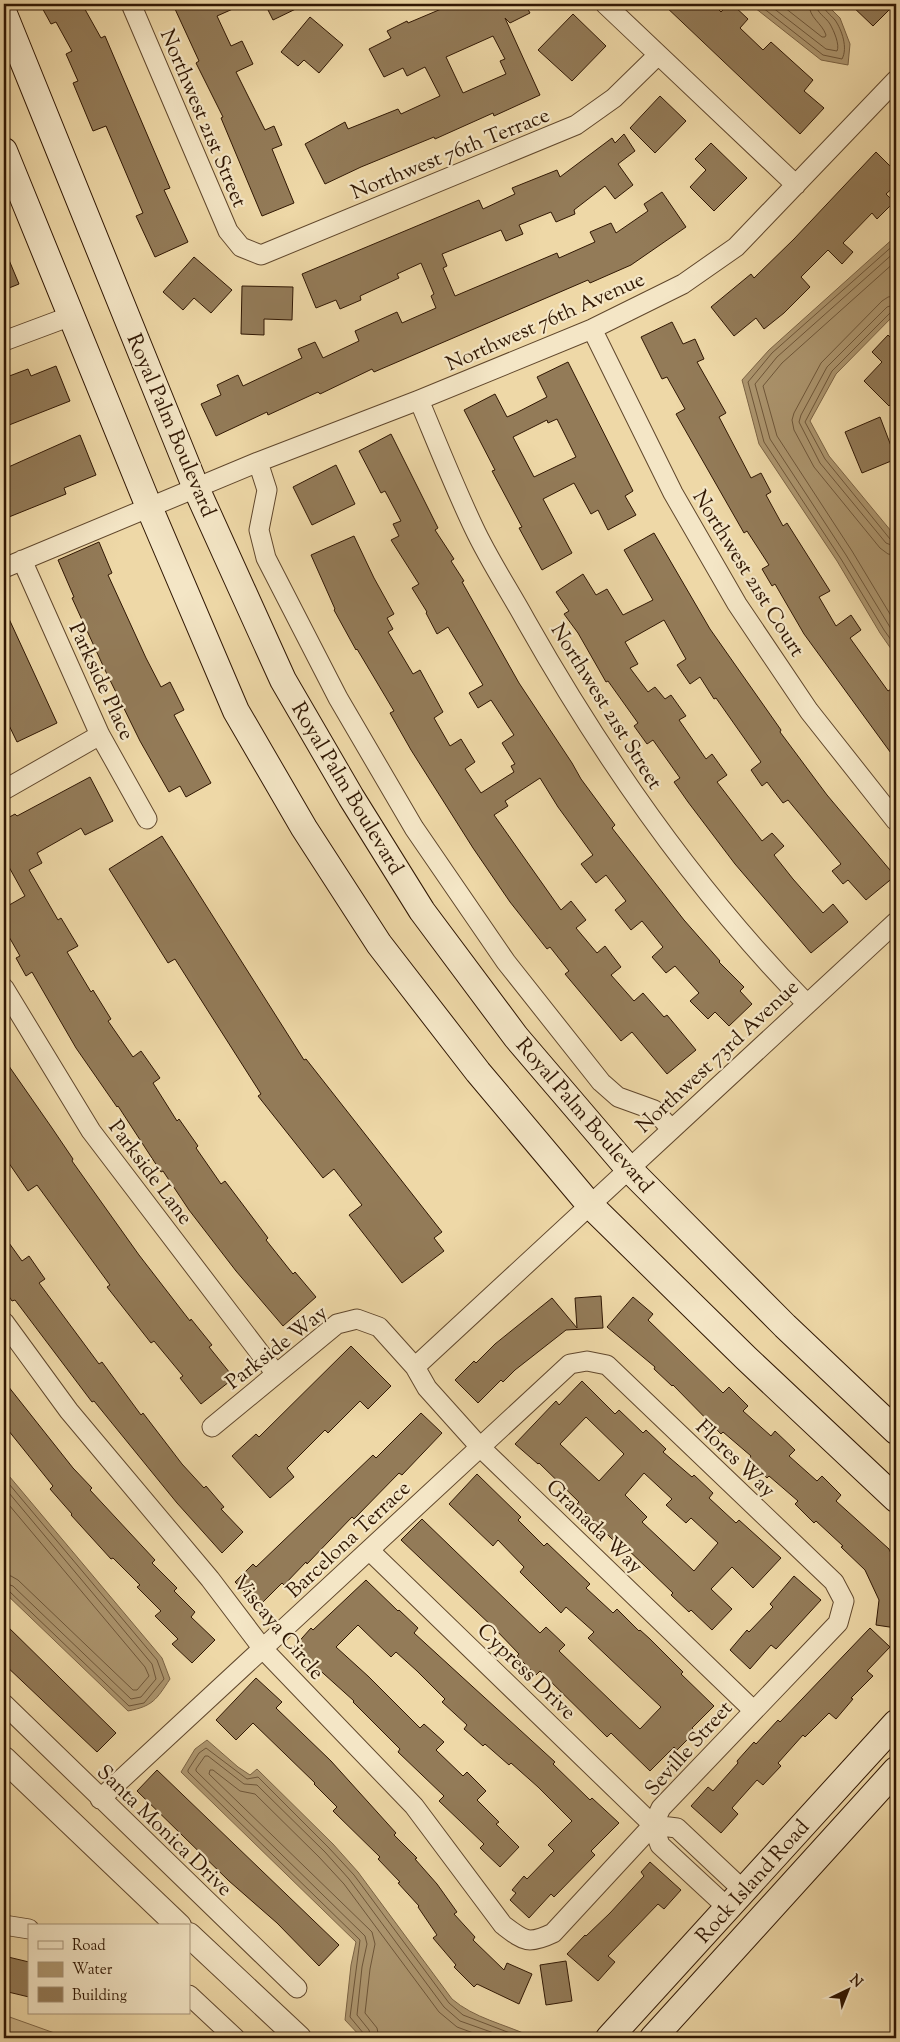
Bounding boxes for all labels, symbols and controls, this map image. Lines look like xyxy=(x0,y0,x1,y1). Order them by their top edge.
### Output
street label: Northwest 21st Street xyxy=(151,25,253,213)
street label: Northwest 76th Terrace xyxy=(347,101,555,208)
street label: Northwest 76th Avenue xyxy=(442,265,650,380)
street label: Royal Palm Boulevard xyxy=(118,329,222,522)
street label: Northwest 21st Court xyxy=(684,485,811,663)
street label: Parkside Place xyxy=(60,618,141,746)
street label: Northwest 21st Street xyxy=(542,618,669,796)
street label: Royal Palm Boulevard xyxy=(283,697,410,881)
street label: Northwest 73rd Avenue xyxy=(630,974,807,1141)
street label: Royal Palm Boulevard xyxy=(508,1032,659,1201)
street label: Parkside Lane xyxy=(100,1114,199,1232)
street label: Parkside Way xyxy=(220,1299,335,1398)
street label: Flores Way xyxy=(688,1414,782,1506)
street label: Granada Way xyxy=(538,1473,649,1582)
street label: Barcelona Terrace xyxy=(280,1475,418,1606)
street label: Viscaya Circle xyxy=(225,1569,330,1687)
street label: Cypress Drive xyxy=(469,1617,582,1728)
street label: Seville Street xyxy=(639,1695,740,1804)
street label: Santa Monica Drive xyxy=(89,1759,238,1904)
street label: Rock Island Road xyxy=(690,1814,817,1951)
legend xyxy=(28,1924,190,2014)
text: Road xyxy=(72,1936,106,1957)
text: Water xyxy=(72,1960,113,1981)
north arrow xyxy=(822,1964,872,2014)
text: N xyxy=(845,1971,866,1993)
text: Building xyxy=(72,1986,127,2007)

